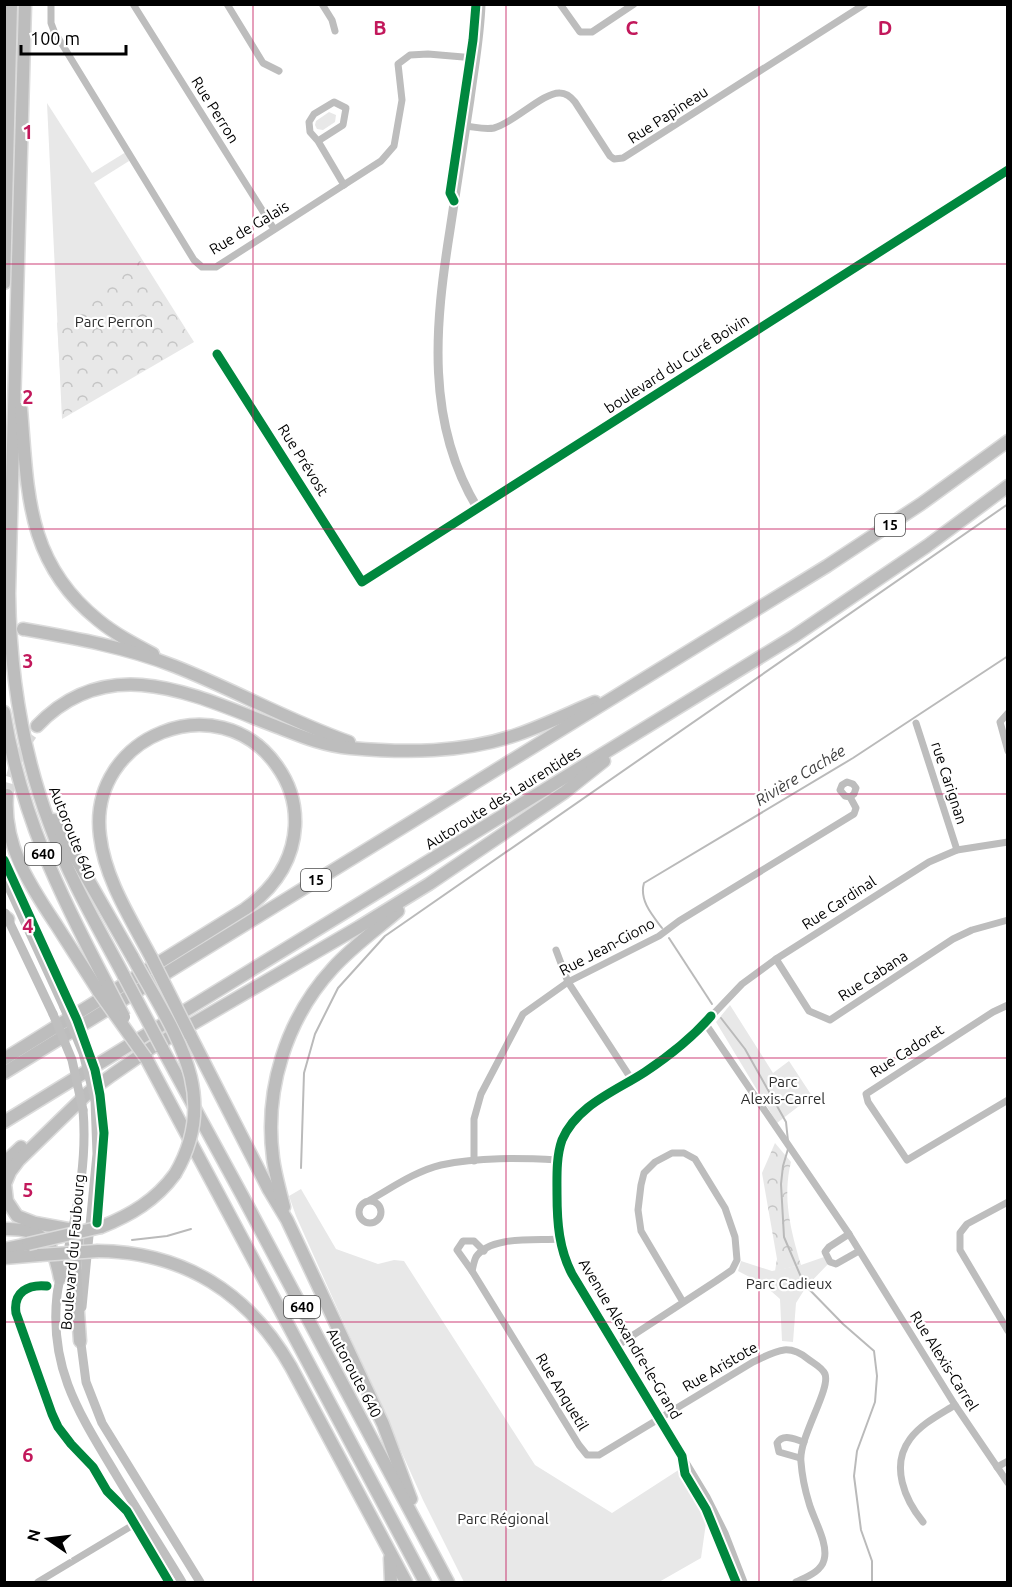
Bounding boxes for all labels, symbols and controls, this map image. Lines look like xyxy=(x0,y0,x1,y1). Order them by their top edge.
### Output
text: B xyxy=(373,16,387,39)
text: C xyxy=(626,16,639,39)
text: D xyxy=(878,16,892,39)
scale bar xyxy=(21,18,126,56)
text: 100 m xyxy=(30,28,80,48)
street label: Rue Perron xyxy=(188,73,243,146)
street label: Rue Papineau xyxy=(625,82,711,147)
text: 1 xyxy=(22,120,34,143)
street label: Rue de Galais xyxy=(206,197,292,258)
street label: boulevard du Curé Boivin xyxy=(601,311,752,417)
park label: Parc Perron xyxy=(75,313,153,330)
text: 2 xyxy=(22,385,34,408)
street label: Rue Prévost xyxy=(275,421,332,499)
road number: 15 xyxy=(875,514,905,536)
text: 3 xyxy=(22,649,34,672)
street label: rue Carignan xyxy=(928,739,971,826)
water label: Rivière Cachée xyxy=(752,741,848,809)
street label: Autoroute des Laurentides xyxy=(422,743,584,853)
street label: Autoroute 640 xyxy=(46,784,99,882)
road number: 640 xyxy=(25,843,61,865)
road number: 15 xyxy=(301,869,331,891)
street label: Rue Cardinal xyxy=(799,872,879,933)
text: 4 xyxy=(22,914,34,937)
street label: Rue Jean-Giono xyxy=(556,914,657,979)
street label: Rue Cabana xyxy=(835,947,911,1004)
street label: Rue Cadoret xyxy=(867,1021,947,1081)
park label: Parc Alexis-Carrel xyxy=(741,1073,825,1107)
street label: Boulevard du Faubourg xyxy=(57,1173,88,1331)
text: 5 xyxy=(22,1178,34,1201)
street label: Avenue Alexandre-le-Grand xyxy=(576,1255,685,1422)
park label: Parc Cadieux xyxy=(746,1275,833,1292)
road number: 640 xyxy=(284,1296,320,1318)
street label: Rue Alexis-Carrel xyxy=(907,1308,982,1414)
street label: Autoroute 640 xyxy=(324,1325,385,1420)
street label: Rue Aristote xyxy=(679,1338,760,1395)
street label: Rue Anquetil xyxy=(533,1350,592,1433)
text: 6 xyxy=(22,1443,34,1466)
north arrow xyxy=(18,1509,78,1569)
park label: Parc Régional xyxy=(457,1510,549,1527)
text: N xyxy=(23,1527,44,1543)

